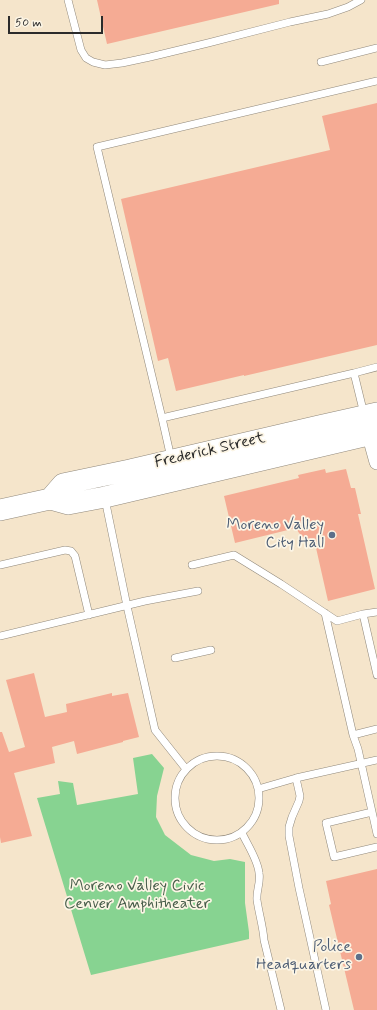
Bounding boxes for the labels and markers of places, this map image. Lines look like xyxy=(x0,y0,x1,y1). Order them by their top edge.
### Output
place label: Moreno Valley City Hall xyxy=(227,516,324,554)
marker: Moreno Valley City Hall xyxy=(327,530,337,540)
place label: Police Headquarters xyxy=(256,938,351,976)
marker: Police Headquarters xyxy=(354,952,364,962)

